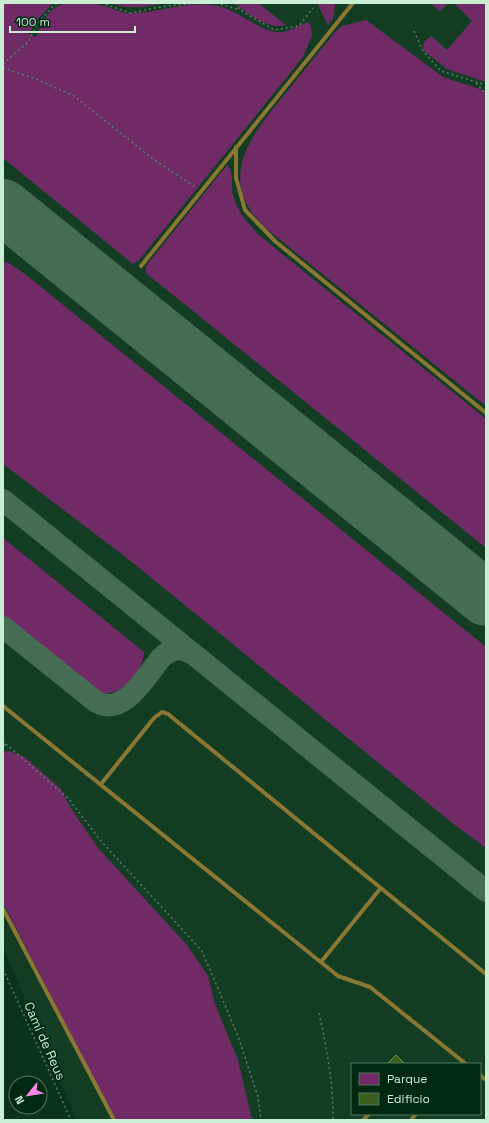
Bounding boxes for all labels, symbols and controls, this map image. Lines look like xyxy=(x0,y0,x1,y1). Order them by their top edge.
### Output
scale bar xyxy=(10,8,135,34)
text: 100 m xyxy=(16,14,50,30)
street label: Camí de Reus xyxy=(20,999,70,1083)
legend xyxy=(351,1063,481,1115)
text: Parque xyxy=(387,1071,427,1087)
north arrow xyxy=(8,1075,48,1115)
text: Edificio xyxy=(387,1091,430,1107)
text: N xyxy=(11,1093,27,1107)

